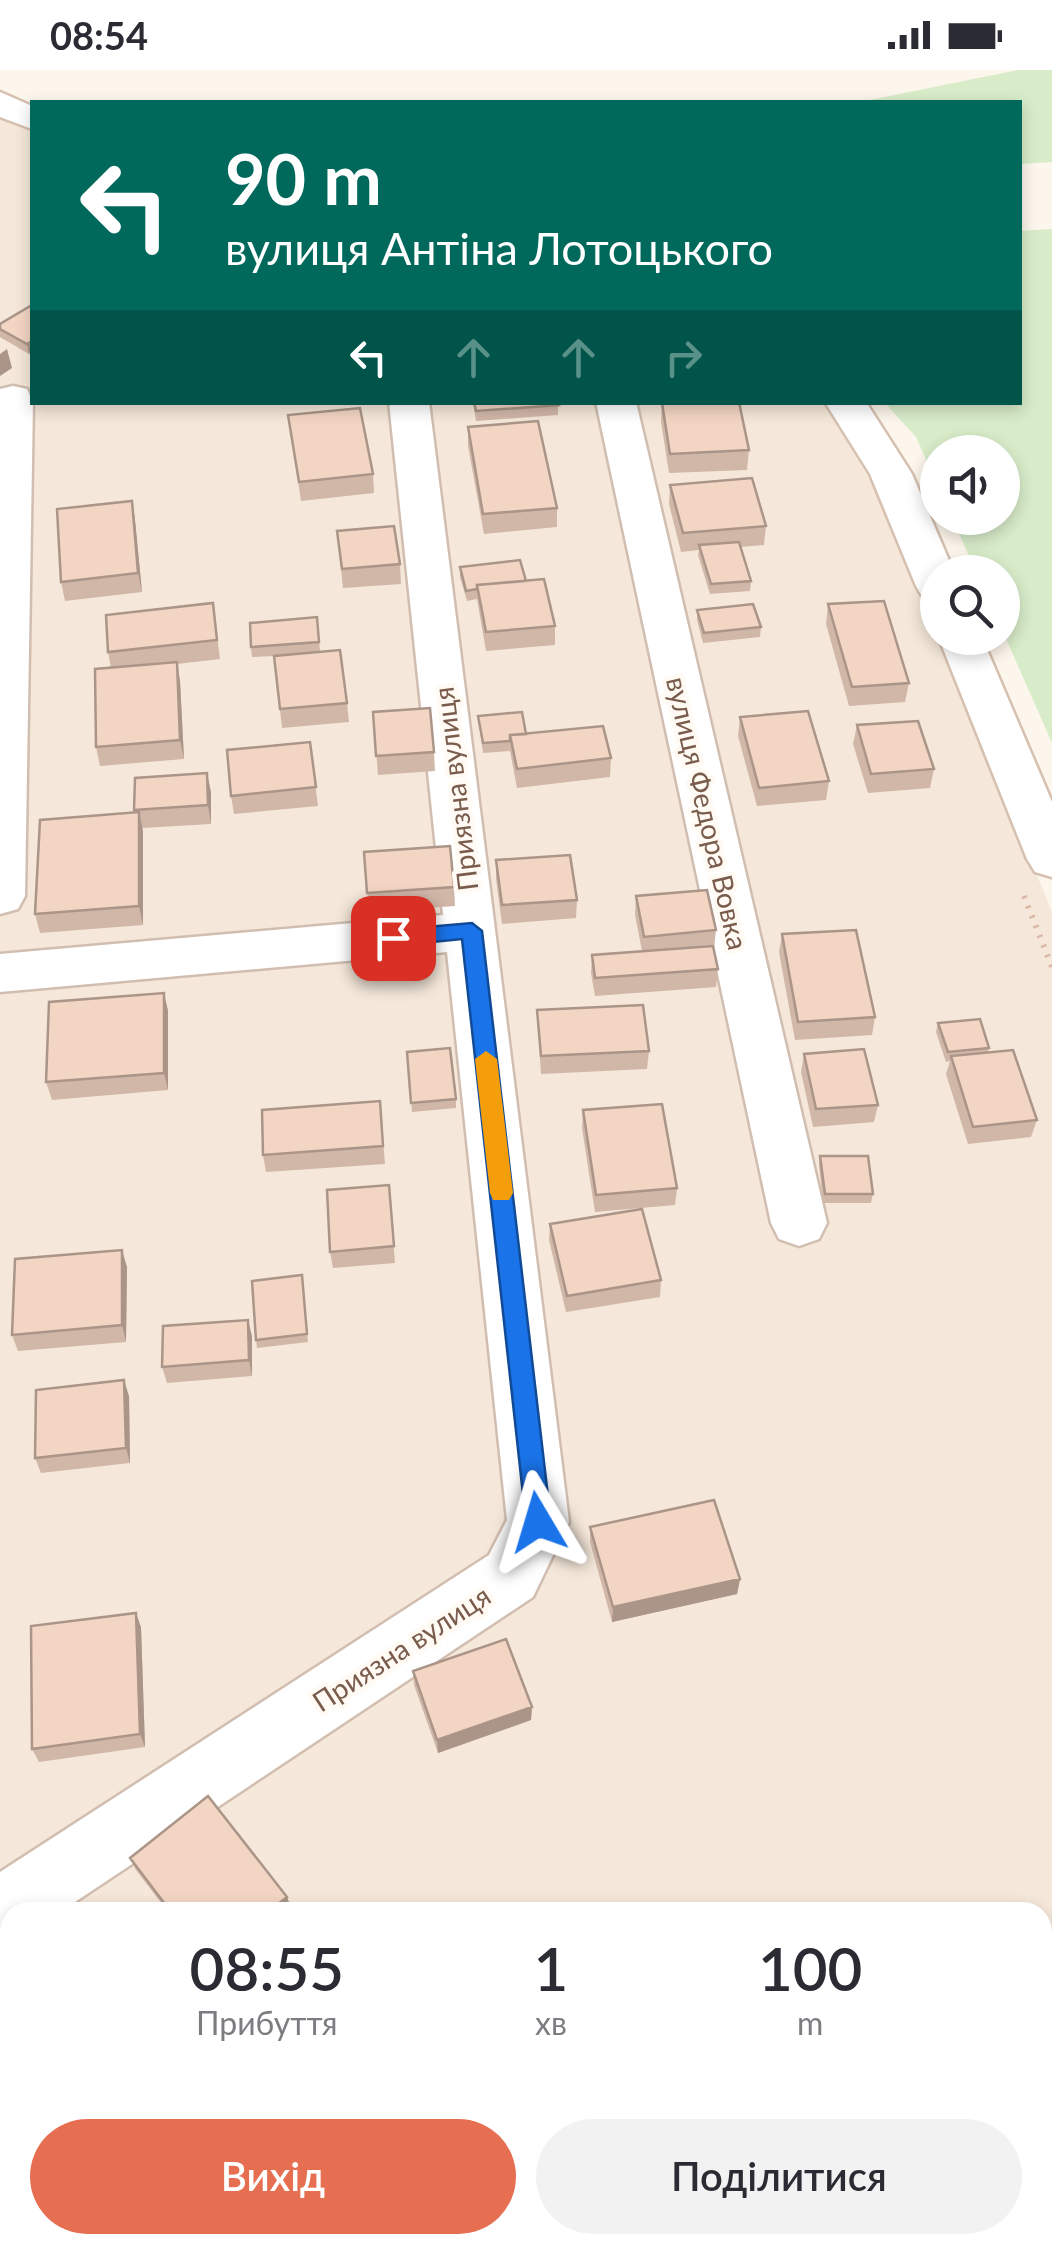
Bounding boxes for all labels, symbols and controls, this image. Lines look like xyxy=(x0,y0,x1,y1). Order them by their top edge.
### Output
text: 08:54 xyxy=(50,12,148,58)
text: 90 m xyxy=(225,136,382,220)
icon: left xyxy=(60,140,190,270)
text: вулиця Антіна Лотоцького xyxy=(225,221,773,275)
icon: left xyxy=(341,330,396,385)
icon: ahead xyxy=(446,330,501,385)
icon: ahead xyxy=(551,330,606,385)
icon: right xyxy=(656,330,711,385)
map controls xyxy=(920,435,1020,655)
button: sound xyxy=(920,435,1020,535)
button: search xyxy=(920,555,1020,655)
street label: вулиця Федора Вовка xyxy=(660,673,756,953)
street label: Приязна вулиця xyxy=(426,685,484,893)
pin xyxy=(351,896,436,981)
icon: arrive xyxy=(366,911,421,966)
position arrow xyxy=(486,1470,590,1574)
street label: Приязна вулиця xyxy=(306,1578,496,1718)
text: 08:55 xyxy=(190,1932,344,2004)
text: 1 xyxy=(534,1932,568,2004)
text: 100 xyxy=(758,1932,862,2004)
text: Прибуття xyxy=(196,2003,338,2042)
text: хв xyxy=(535,2003,567,2042)
text: m xyxy=(797,2003,823,2042)
button: Вихід xyxy=(30,2119,516,2234)
button: Поділитися xyxy=(536,2119,1022,2234)

